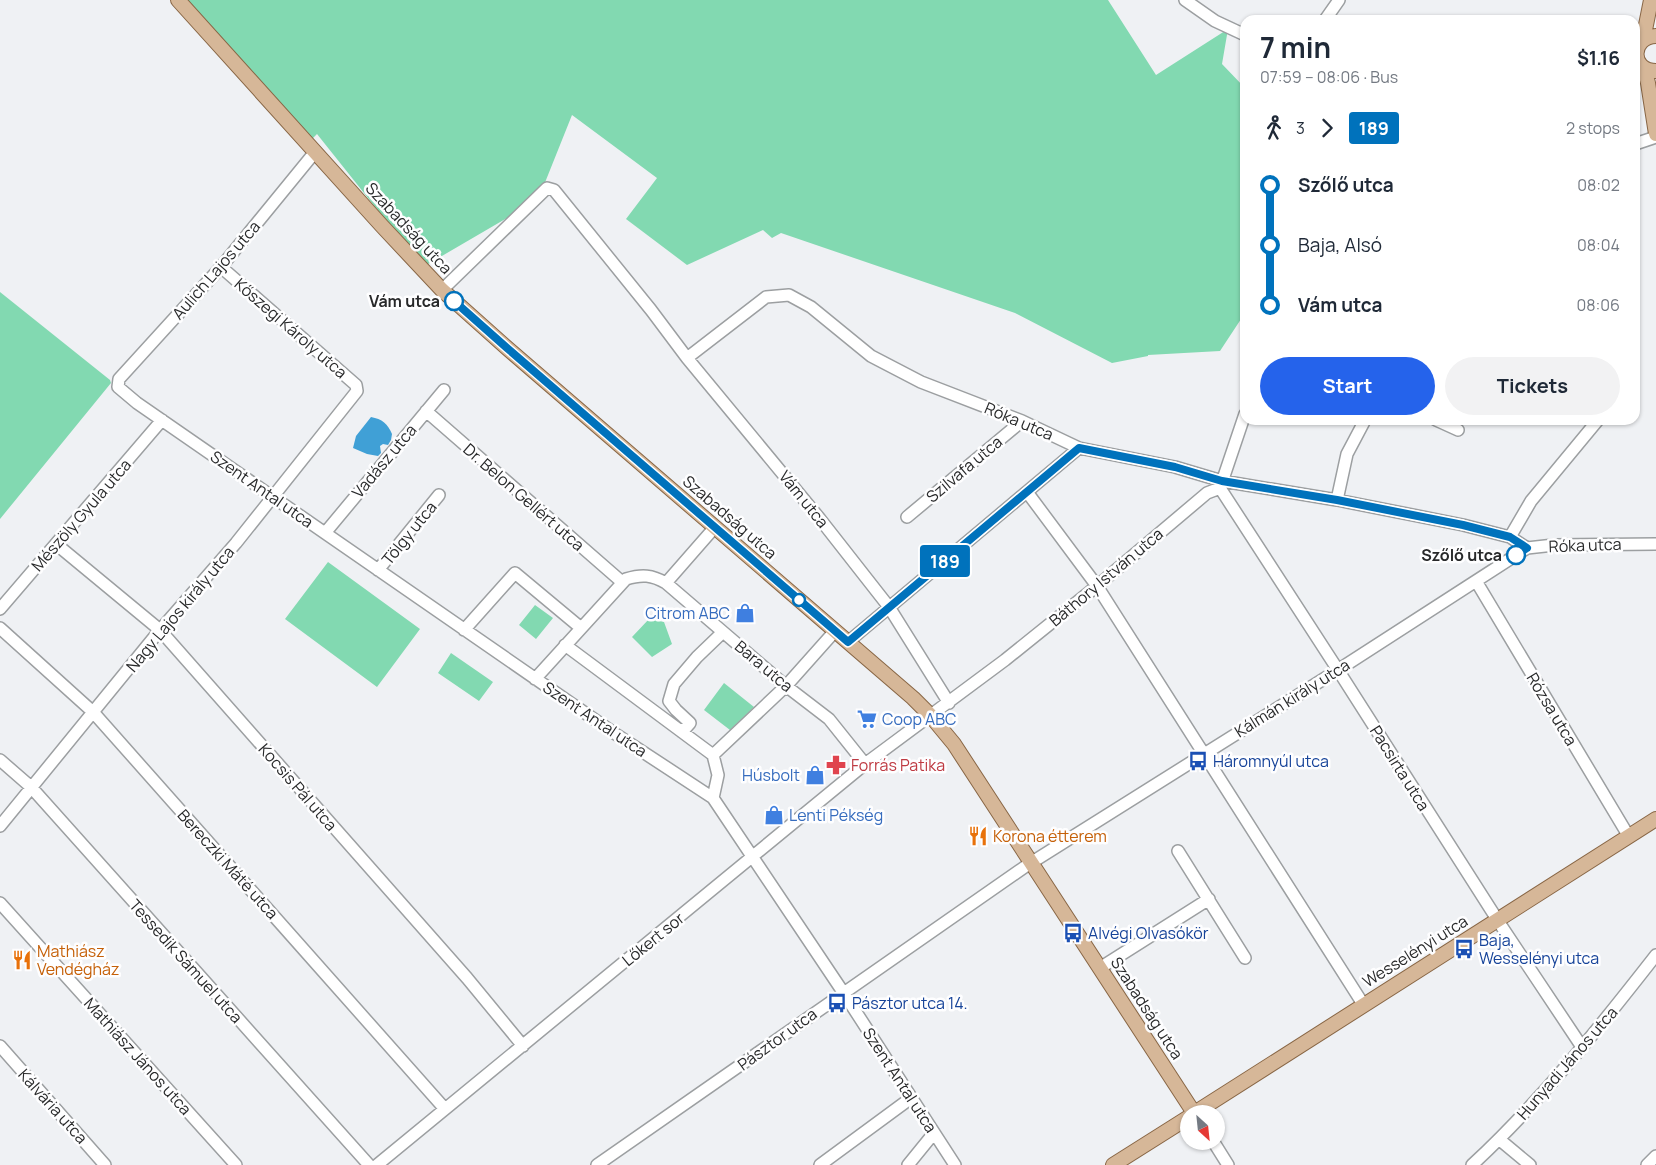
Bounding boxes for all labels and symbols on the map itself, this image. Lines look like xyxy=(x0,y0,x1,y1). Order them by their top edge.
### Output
street label: Szabadság utca xyxy=(361,177,457,279)
street label: Aulich Lajos utca xyxy=(167,216,265,324)
street label: Kőszegi Károly utca xyxy=(230,273,352,383)
place label: Vám utca xyxy=(369,290,440,312)
marker: Vám utca xyxy=(444,291,464,311)
street label: Róka utca xyxy=(981,397,1057,445)
street label: Vadász utca xyxy=(347,420,421,502)
street label: Szilvafa utca xyxy=(921,431,1007,507)
street label: Dr. Belon Gellért utca xyxy=(459,438,589,556)
street label: Szent Antal utca xyxy=(206,445,318,533)
street label: Mészöly Gyula utca xyxy=(26,454,136,576)
street label: Vám utca xyxy=(774,466,834,532)
street label: Szabadság utca xyxy=(678,470,782,564)
street label: Tölgy utca xyxy=(377,497,441,569)
street label: Báthory István utca xyxy=(1044,523,1168,631)
street label: Róka utca xyxy=(1548,533,1622,557)
street label: Nagy Lajos király utca xyxy=(121,542,239,676)
place label: Szőlő utca xyxy=(1421,544,1502,566)
line badge: 189 xyxy=(916,545,974,577)
marker: Szőlő utca xyxy=(1506,545,1526,565)
unlabelled marker xyxy=(792,593,806,607)
place label: Citrom ABC xyxy=(645,602,730,624)
shop icon: Citrom ABC xyxy=(734,602,756,624)
street label: Bara utca xyxy=(730,635,798,697)
street label: Kálmán király utca xyxy=(1230,654,1354,742)
street label: Rózsa utca xyxy=(1522,668,1582,750)
street label: Szent Antal utca xyxy=(539,676,651,762)
supermarket icon: Coop ABC xyxy=(856,708,878,730)
place label: Coop ABC xyxy=(882,708,956,730)
street label: Pacsirta utca xyxy=(1365,721,1435,815)
street label: Kocsis Pál utca xyxy=(254,739,342,835)
bus stop icon: Háromnyúl utca xyxy=(1187,750,1209,772)
place label: Háromnyúl utca xyxy=(1213,750,1329,772)
pharmacy icon: Forrás Patika xyxy=(825,754,847,776)
place label: Forrás Patika xyxy=(851,754,945,776)
place label: Húsbolt xyxy=(742,764,800,786)
shop icon: Húsbolt xyxy=(804,764,826,786)
street label: Bereczki Máté utca xyxy=(173,804,283,924)
shop icon: Lenti Pékség xyxy=(763,804,785,826)
place label: Lenti Pékség xyxy=(789,804,883,826)
restaurant icon: Korona étterem xyxy=(967,825,989,847)
place label: Korona étterem xyxy=(993,825,1107,847)
street label: Tessedik Sámuel utca xyxy=(124,894,248,1028)
street label: Lőkert sor xyxy=(617,907,689,971)
street label: Wesselényi utca xyxy=(1358,910,1472,992)
bus stop icon: Alvégi Olvasókör xyxy=(1062,922,1084,944)
place label: Alvégi Olvasókör xyxy=(1088,922,1209,944)
place label: Baja, Wesselényi utca xyxy=(1479,929,1599,969)
bus stop icon: Baja, Wesselényi utca xyxy=(1453,938,1475,960)
place label: Mathiász Vendégház xyxy=(37,940,119,980)
restaurant icon: Mathiász Vendégház xyxy=(11,949,33,971)
street label: Szabadság utca xyxy=(1106,953,1188,1063)
bus stop icon: Pásztor utca 14. xyxy=(826,992,848,1014)
place label: Pásztor utca 14. xyxy=(852,992,967,1014)
street label: Mathiász János utca xyxy=(79,993,197,1119)
street label: Hunyadi János utca xyxy=(1512,1002,1622,1124)
street label: Pásztor utca xyxy=(733,1003,821,1075)
street label: Szent Antal utca xyxy=(858,1023,942,1137)
street label: Kálvária utca xyxy=(14,1064,92,1148)
north arrow xyxy=(1180,1105,1225,1150)

